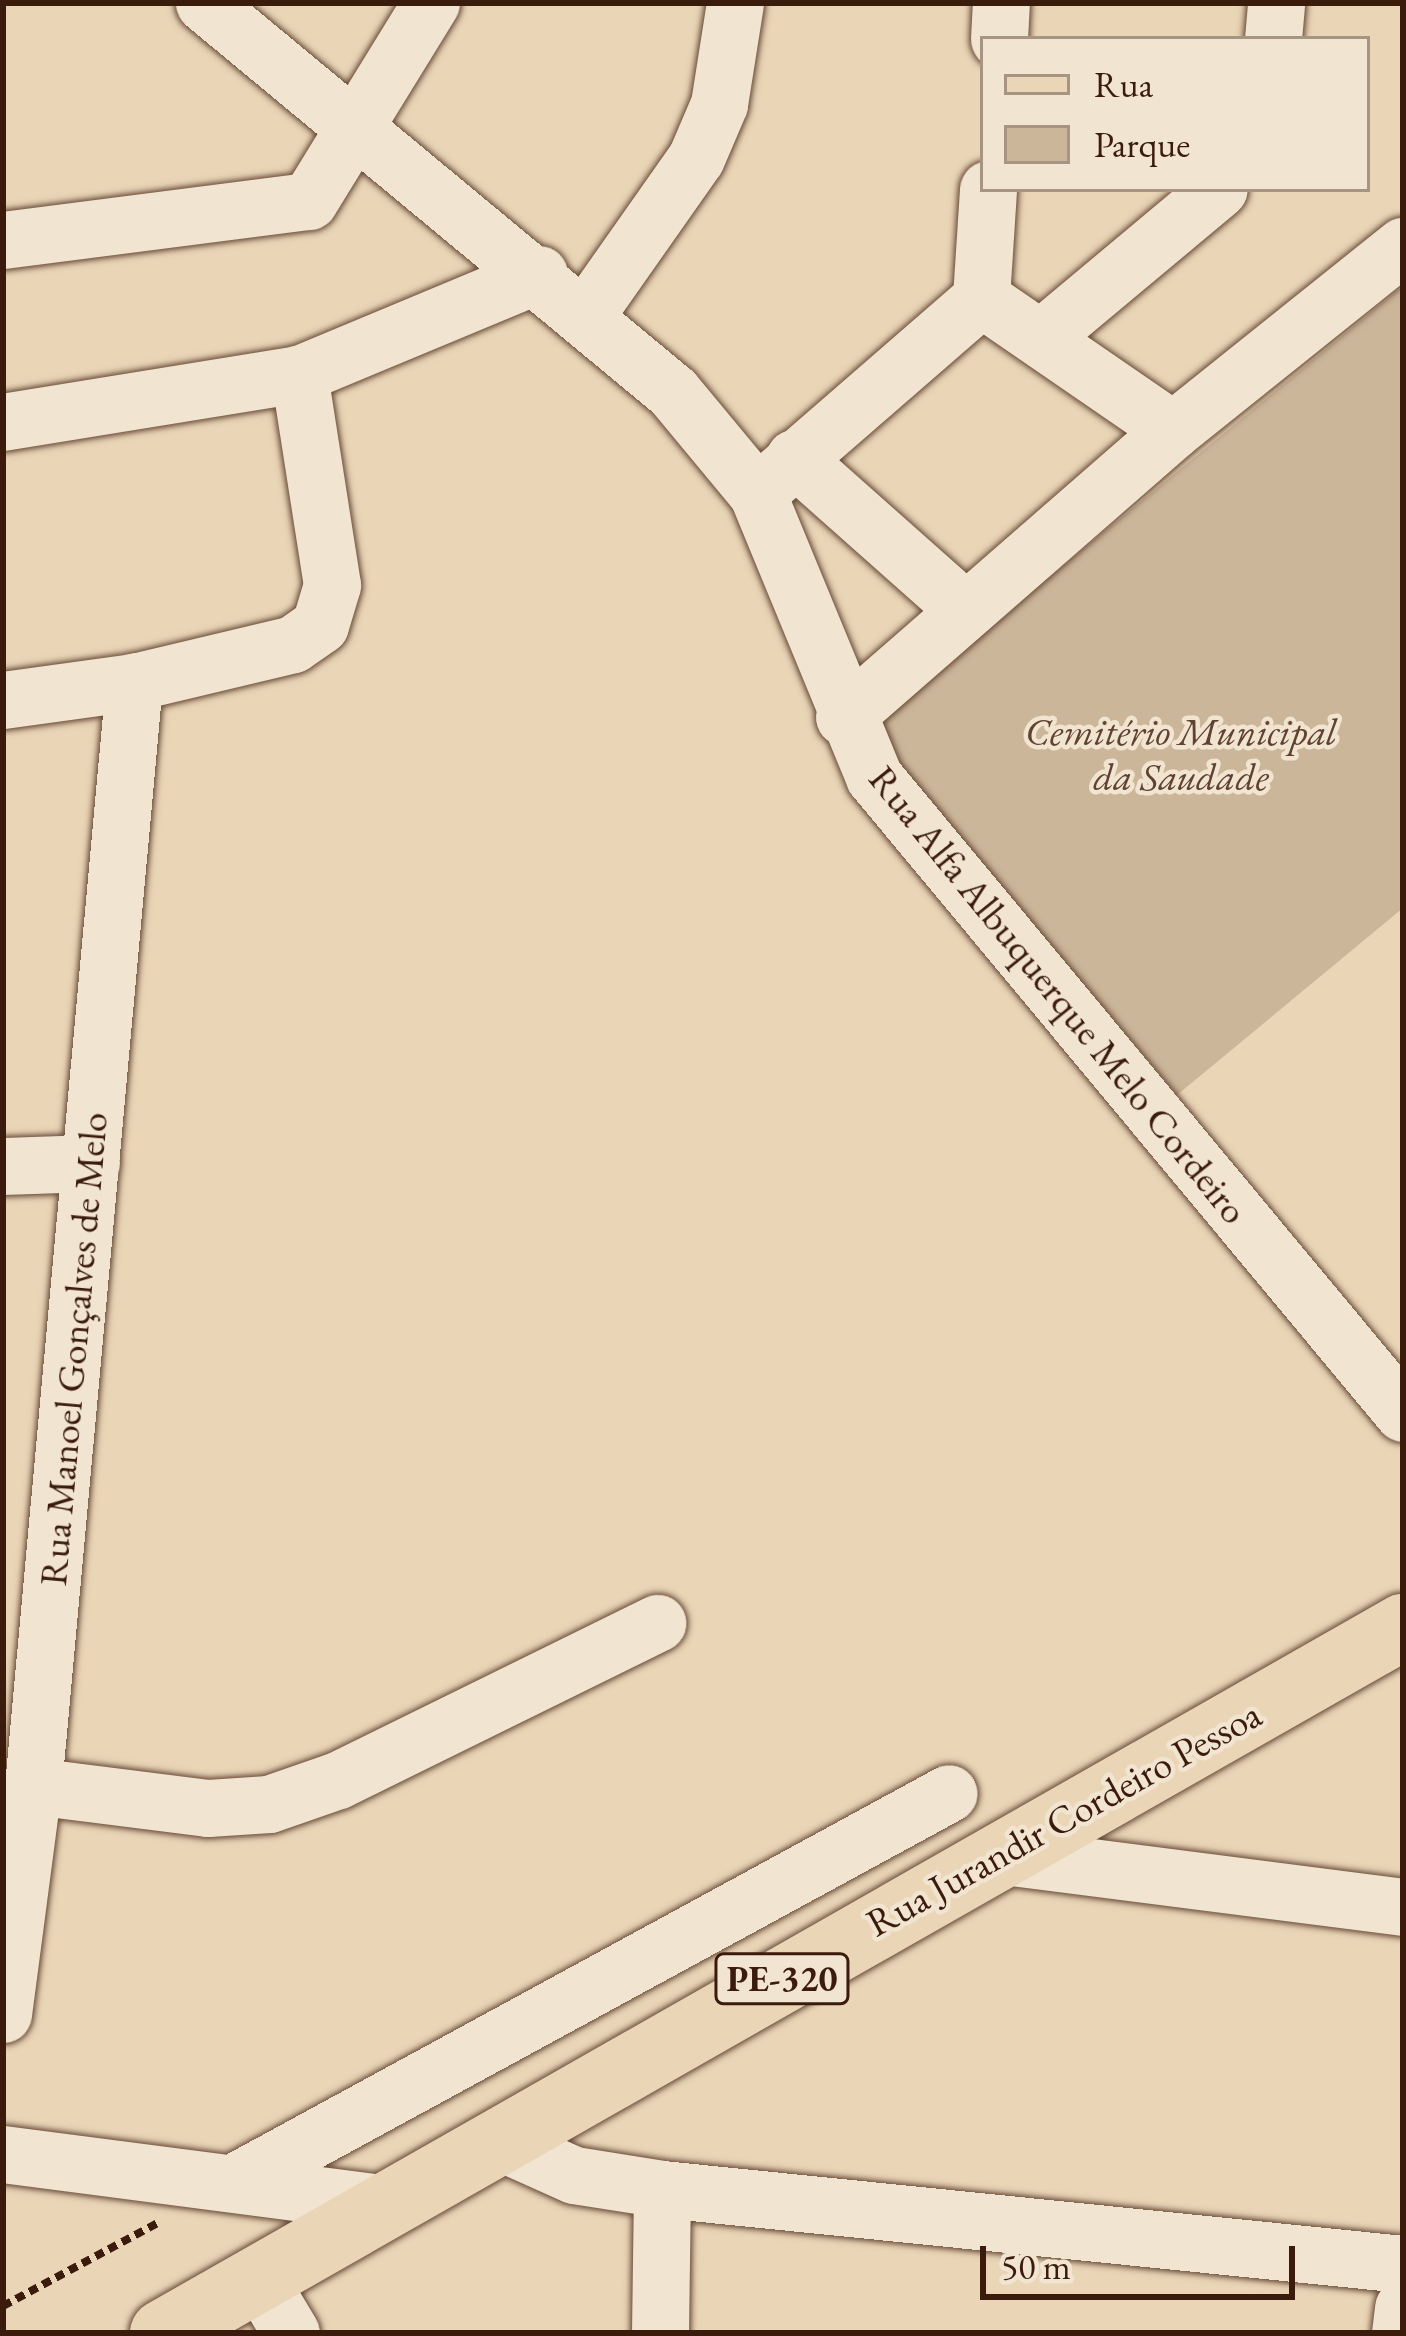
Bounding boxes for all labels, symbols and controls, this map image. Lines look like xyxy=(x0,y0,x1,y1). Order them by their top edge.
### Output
legend xyxy=(980,36,1370,192)
text: Rua xyxy=(1094,61,1153,108)
text: Parque xyxy=(1094,121,1190,168)
park label: Cemitério Municipal da Saudade xyxy=(1025,710,1337,801)
street label: Rua Alfa Albuquerque Melo Cordeiro xyxy=(859,757,1257,1233)
street label: Rua Manoel Gonçalves de Melo xyxy=(30,1110,118,1588)
street label: Rua Jurandir Cordeiro Pessoa xyxy=(859,1691,1269,1947)
road number: PE-320 xyxy=(713,1949,851,2009)
scale bar xyxy=(986,2222,1301,2296)
text: 50 m xyxy=(1001,2243,1071,2290)

